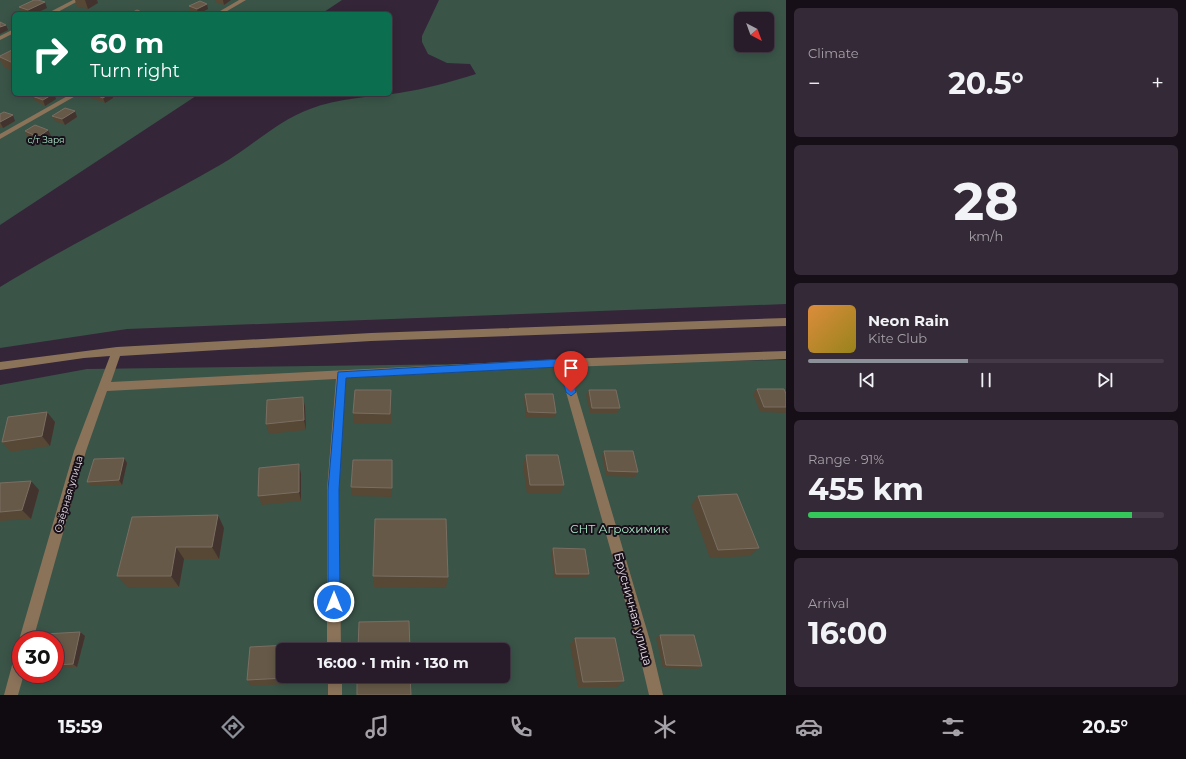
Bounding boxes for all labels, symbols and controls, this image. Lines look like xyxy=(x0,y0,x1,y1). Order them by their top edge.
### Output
north arrow xyxy=(734,12,774,52)
map controls xyxy=(734,12,774,52)
text: 60 m xyxy=(90,26,164,60)
icon: right xyxy=(24,28,76,80)
text: Climate xyxy=(808,45,859,61)
text: Turn right xyxy=(90,60,180,82)
text: 20.5° xyxy=(948,65,1024,102)
text: − xyxy=(808,70,821,97)
text: + xyxy=(1151,70,1164,97)
park label: с/т Заря xyxy=(27,134,65,145)
text: 28 xyxy=(953,170,1019,233)
text: km/h xyxy=(969,228,1003,244)
text: Neon Rain xyxy=(868,311,949,330)
text: Kite Club xyxy=(868,330,927,346)
pin xyxy=(554,351,588,392)
icon: arrive xyxy=(560,357,582,379)
icon: previous xyxy=(856,369,878,391)
icon: pause xyxy=(975,369,997,391)
icon: next xyxy=(1094,369,1116,391)
text: Range · 91% xyxy=(808,451,884,467)
street label: Озёрная улица xyxy=(51,454,86,534)
text: 455 km xyxy=(808,471,924,508)
park label: СНТ Агрохимик xyxy=(570,521,668,536)
street label: Брусничная улица xyxy=(611,551,656,667)
position arrow xyxy=(313,581,355,623)
text: Arrival xyxy=(808,595,849,611)
text: 16:00 xyxy=(808,615,887,652)
speed limit sign: 30 xyxy=(12,631,64,683)
text: 16:00 · 1 min · 130 m xyxy=(317,653,469,672)
icon: directions xyxy=(219,713,247,741)
icon: music xyxy=(363,713,391,741)
icon: phone xyxy=(507,713,535,741)
icon: climate xyxy=(651,713,679,741)
icon: car xyxy=(795,713,823,741)
icon: filters xyxy=(939,713,967,741)
text: 15:59 xyxy=(58,716,103,738)
text: 20.5° xyxy=(1083,716,1128,738)

